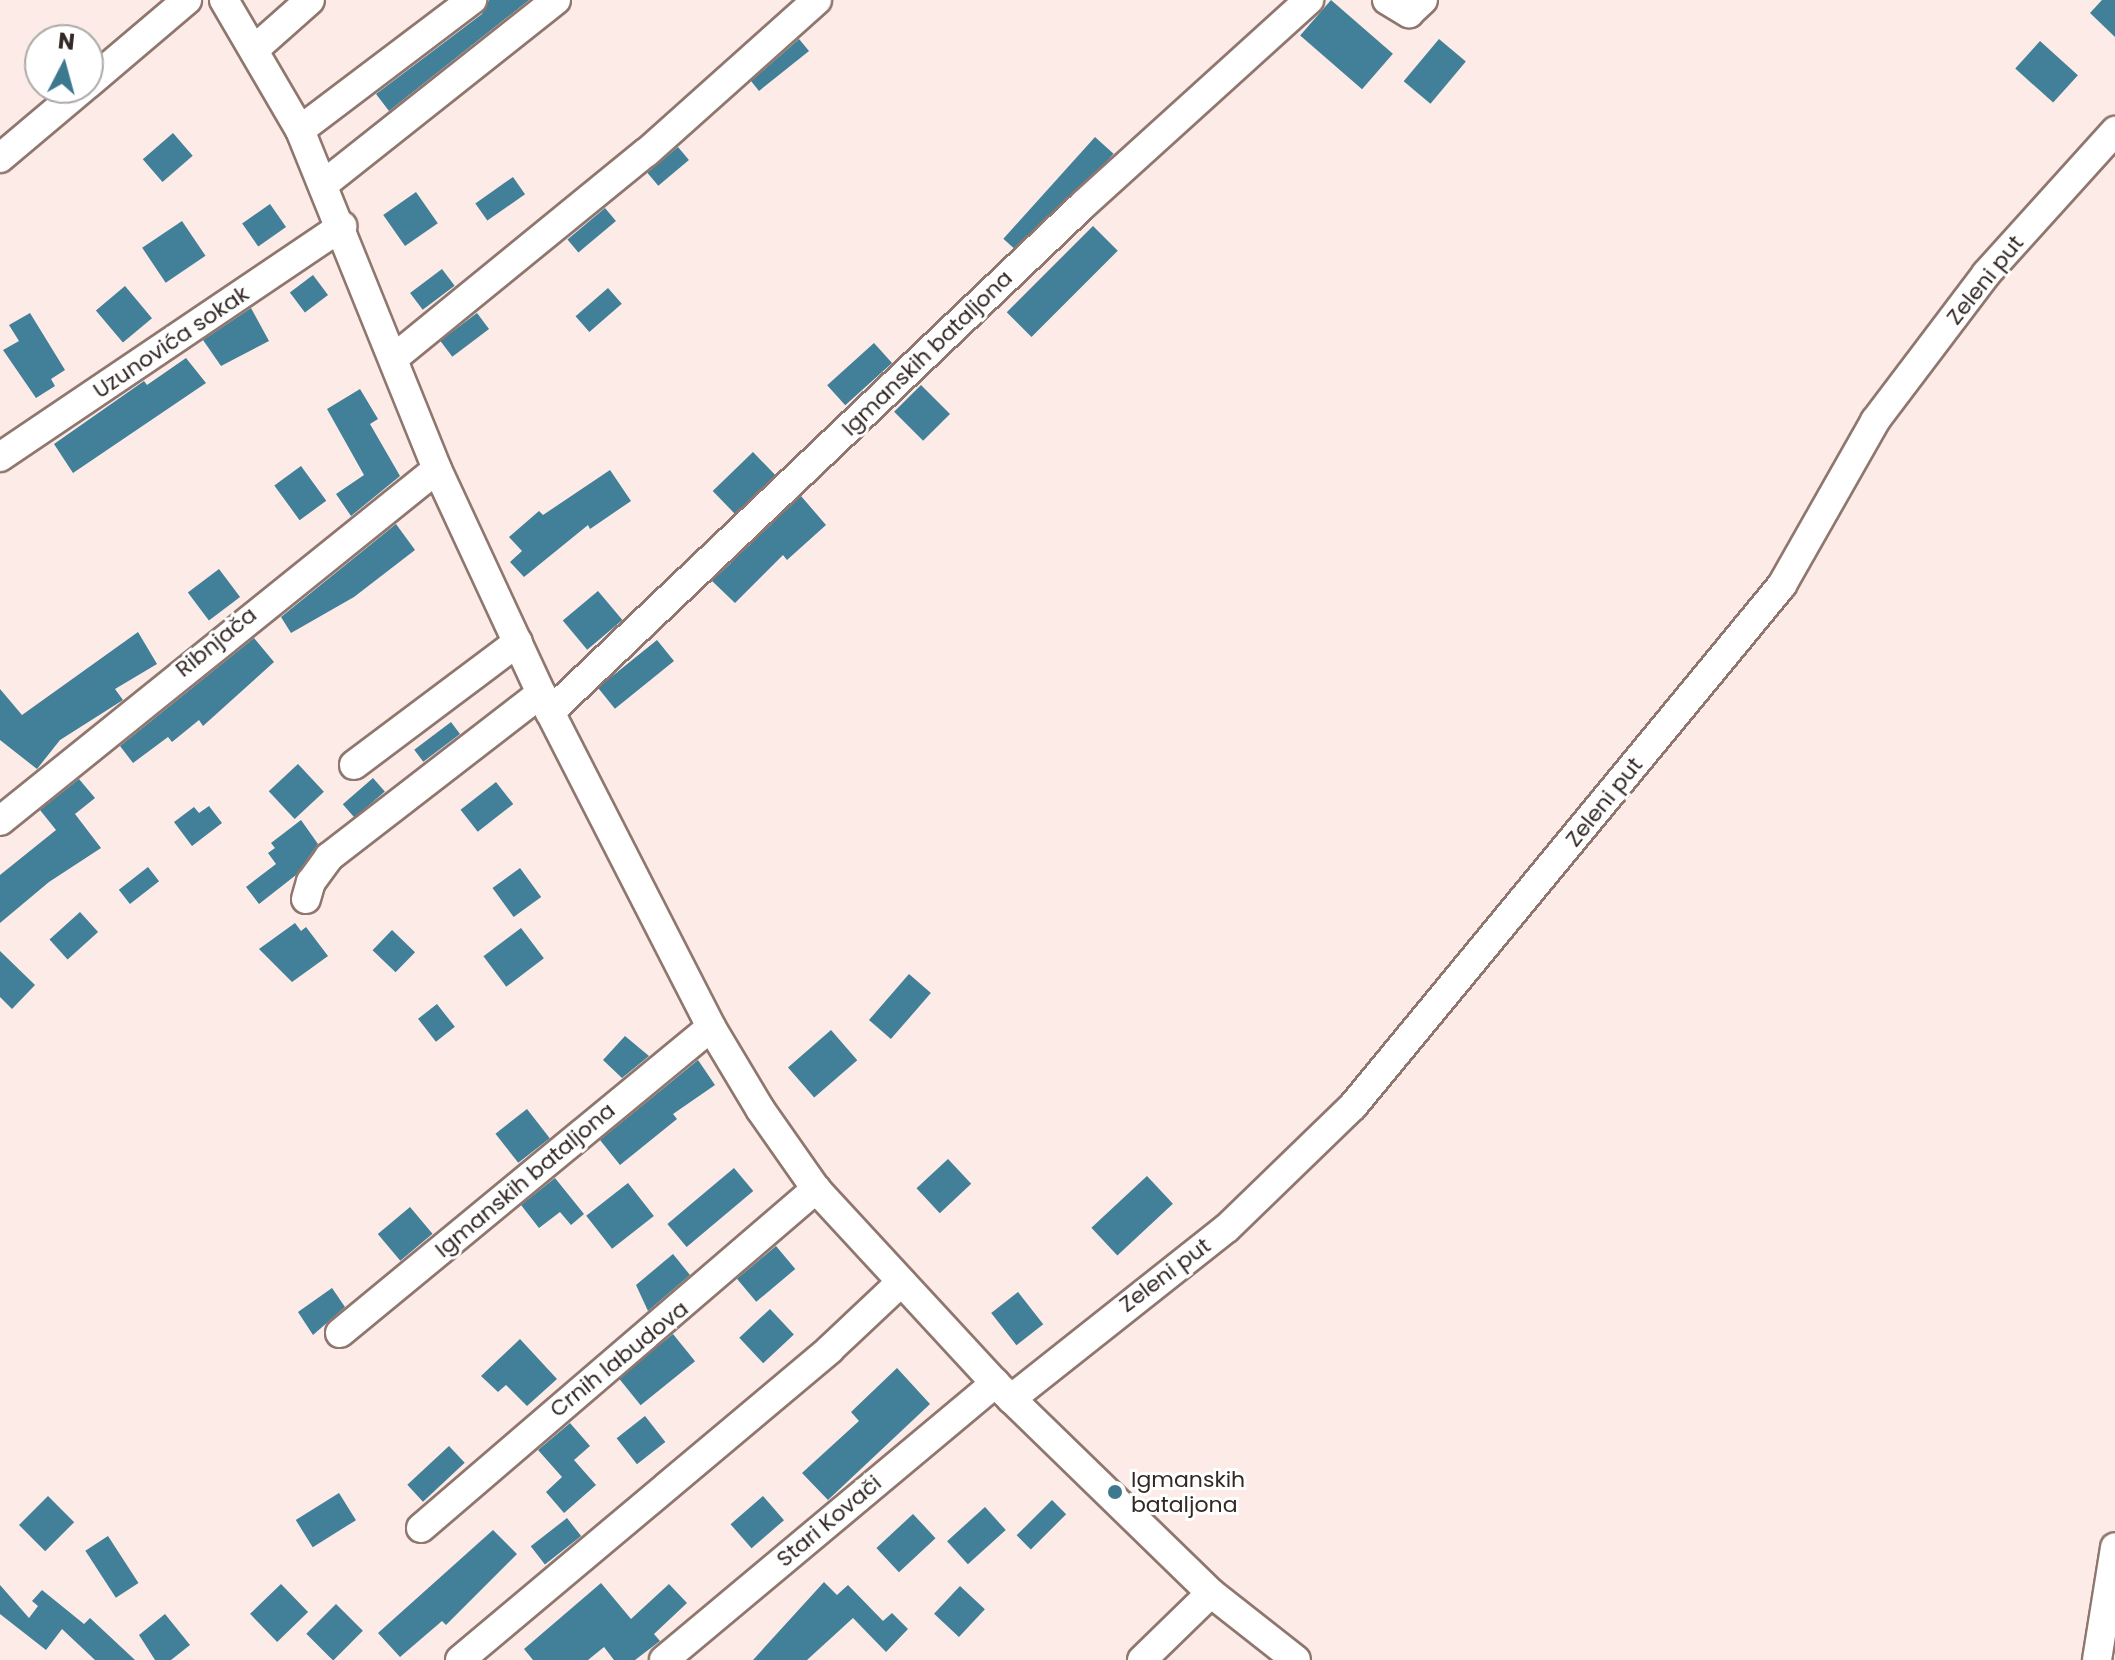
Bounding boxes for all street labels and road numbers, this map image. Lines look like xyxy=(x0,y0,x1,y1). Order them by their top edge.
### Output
street label: Zeleni put xyxy=(1941,230,2029,330)
street label: Igmanskih bataljona xyxy=(836,265,1018,441)
street label: Uzunovića sokak xyxy=(88,280,254,404)
street label: Ribnjača xyxy=(170,601,262,683)
street label: Zeleni put xyxy=(1560,752,1648,852)
street label: Igmanskih bataljona xyxy=(430,1097,620,1263)
street label: Zeleni put xyxy=(1114,1232,1216,1318)
street label: Crnih labudova xyxy=(545,1295,693,1423)
street label: Stari Kovači xyxy=(771,1470,887,1572)

